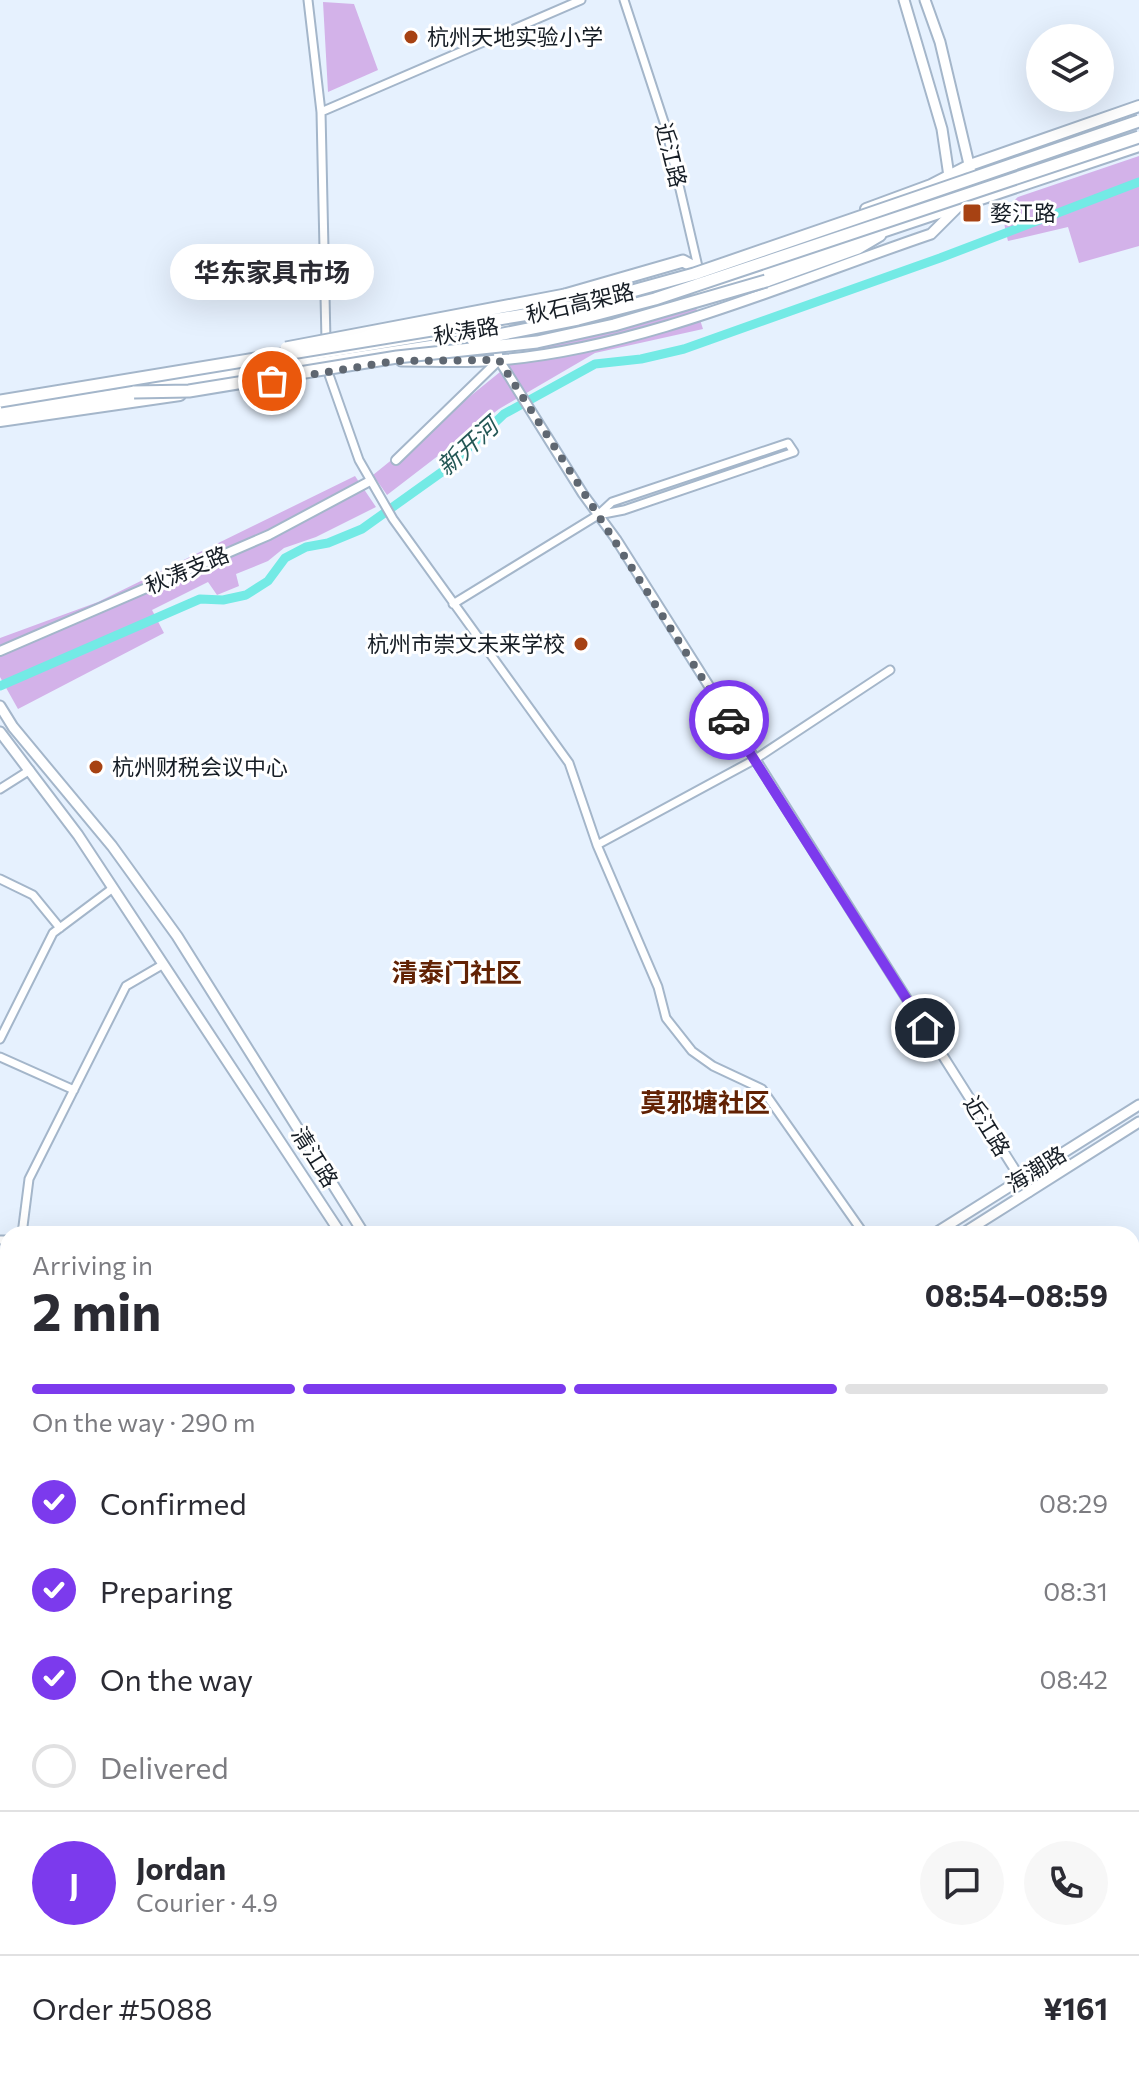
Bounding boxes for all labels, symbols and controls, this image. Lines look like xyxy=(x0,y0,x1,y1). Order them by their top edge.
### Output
place label: 杭州天地实验小学 xyxy=(427,23,603,50)
map controls xyxy=(1026,24,1114,112)
button: layers xyxy=(1026,24,1114,112)
marker: 杭州天地实验小学 xyxy=(402,28,420,46)
street label: 近江路 xyxy=(650,120,693,190)
place label: 婺江路 xyxy=(990,199,1056,226)
marker: 婺江路 xyxy=(961,202,983,224)
callout: 华东家具市场 xyxy=(170,245,374,301)
text: 华东家具市场 xyxy=(194,256,350,287)
street label: 秋石高架路 xyxy=(523,277,637,328)
street label: 秋涛路 xyxy=(431,311,501,350)
pin xyxy=(238,347,306,415)
icon: bag xyxy=(250,359,294,403)
water label: 新开河 xyxy=(431,408,506,481)
street label: 秋涛支路 xyxy=(141,540,233,599)
place label: 杭州市崇文未来学校 xyxy=(367,630,565,657)
marker: 杭州市崇文未来学校 xyxy=(572,635,590,653)
courier xyxy=(689,680,769,760)
icon: car xyxy=(707,698,751,742)
place label: 杭州财税会议中心 xyxy=(112,753,288,780)
marker: 杭州财税会议中心 xyxy=(87,758,105,776)
district label: 清泰门社区 xyxy=(392,956,522,987)
pin xyxy=(891,994,959,1062)
icon: home xyxy=(903,1006,947,1050)
district label: 莫邪塘社区 xyxy=(640,1086,770,1117)
street label: 近江路 xyxy=(958,1091,1016,1161)
street label: 清江路 xyxy=(286,1122,344,1192)
street label: 海潮路 xyxy=(1001,1140,1071,1198)
text: Arriving in xyxy=(32,1249,153,1280)
text: 08:54–08:59 xyxy=(925,1276,1108,1313)
text: 2 min xyxy=(32,1278,161,1342)
text: On the way · 290 m xyxy=(32,1406,256,1437)
icon: check xyxy=(32,1480,76,1524)
text: Confirmed xyxy=(100,1484,247,1521)
text: 08:29 xyxy=(1039,1487,1108,1518)
icon: check xyxy=(32,1568,76,1612)
text: Preparing xyxy=(100,1572,233,1609)
text: 08:31 xyxy=(1043,1575,1108,1606)
icon: check xyxy=(32,1656,76,1700)
text: On the way xyxy=(100,1660,253,1697)
text: 08:42 xyxy=(1039,1663,1108,1694)
text: Delivered xyxy=(100,1748,229,1785)
button: chat xyxy=(920,1841,1004,1925)
button: phone xyxy=(1024,1841,1108,1925)
text: Jordan xyxy=(136,1849,226,1886)
text: J xyxy=(69,1865,79,1902)
text: Courier · 4.9 xyxy=(136,1886,278,1917)
text: Order #5088 xyxy=(32,1989,213,2026)
text: ¥161 xyxy=(1043,1989,1108,2026)

